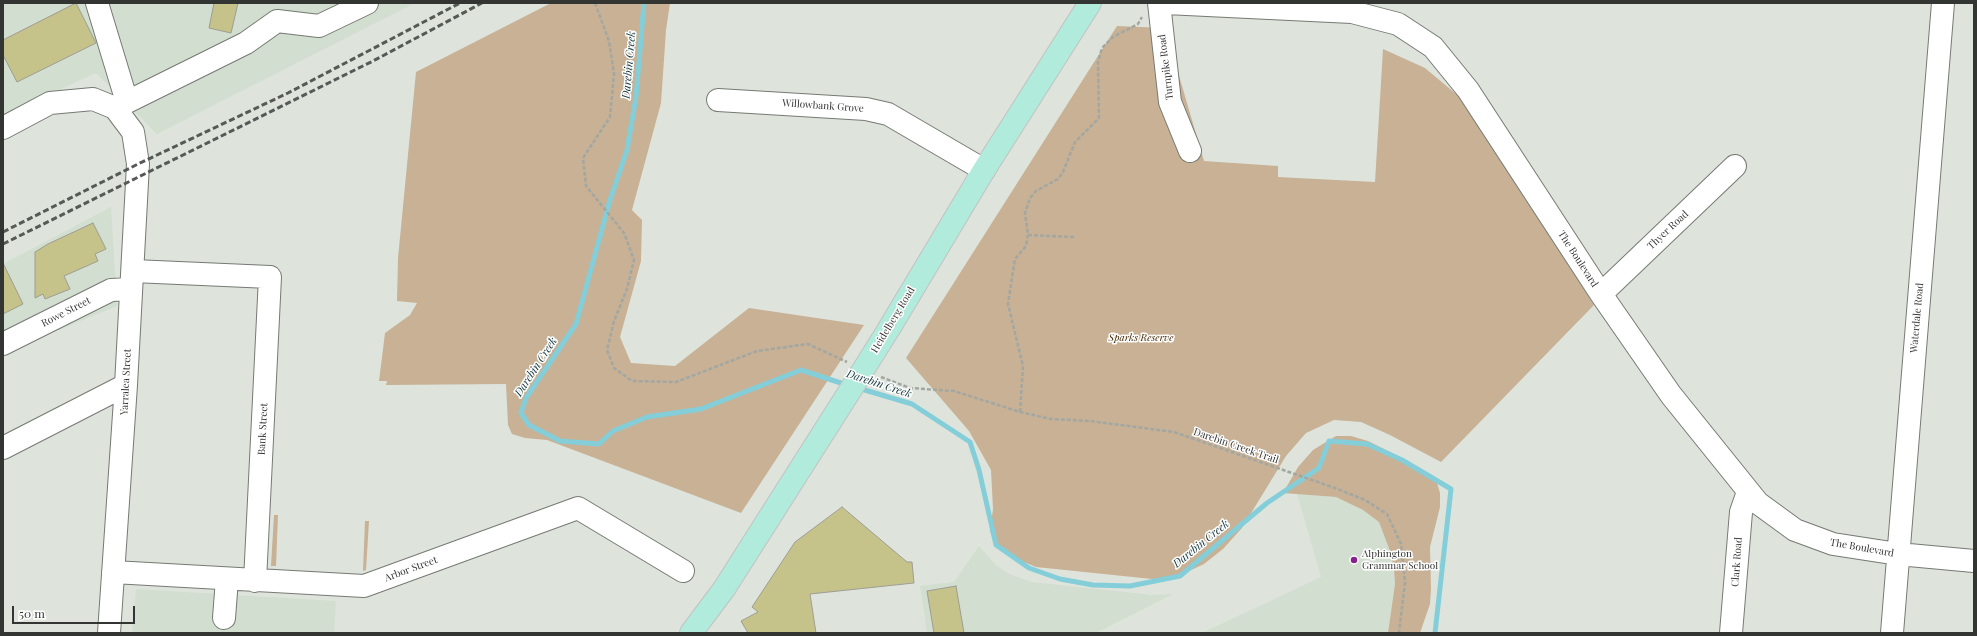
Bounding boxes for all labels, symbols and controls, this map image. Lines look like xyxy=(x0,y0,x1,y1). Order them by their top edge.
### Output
water label: Darebin Creek xyxy=(619,31,639,99)
street label: Turnpike Road xyxy=(1156,34,1176,100)
street label: Willowbank Grove xyxy=(782,97,864,115)
street label: Thyer Road xyxy=(1645,208,1691,252)
street label: The Boulevard xyxy=(1555,229,1601,289)
street label: Waterdale Road xyxy=(1908,282,1926,354)
street label: Heidelberg Road xyxy=(869,285,917,355)
street label: Rowe Street xyxy=(39,294,93,330)
park label: Sparks Reserve xyxy=(1109,332,1173,344)
water label: Darebin Creek xyxy=(512,335,560,399)
street label: Yarralea Street xyxy=(118,349,134,415)
water label: Darebin Creek xyxy=(845,367,913,401)
street label: Bank Street xyxy=(256,403,270,455)
street label: Darebin Creek Trail xyxy=(1192,426,1280,466)
water label: Darebin Creek xyxy=(1170,518,1232,570)
street label: The Boulevard xyxy=(1829,536,1895,560)
street label: Clark Road xyxy=(1729,537,1745,587)
place label: Alphington Grammar School xyxy=(1362,548,1438,572)
street label: Arbor Street xyxy=(383,554,439,584)
marker: Alphington Grammar School xyxy=(1349,555,1359,565)
scale bar xyxy=(14,598,137,624)
text: 50 m xyxy=(19,605,45,621)

